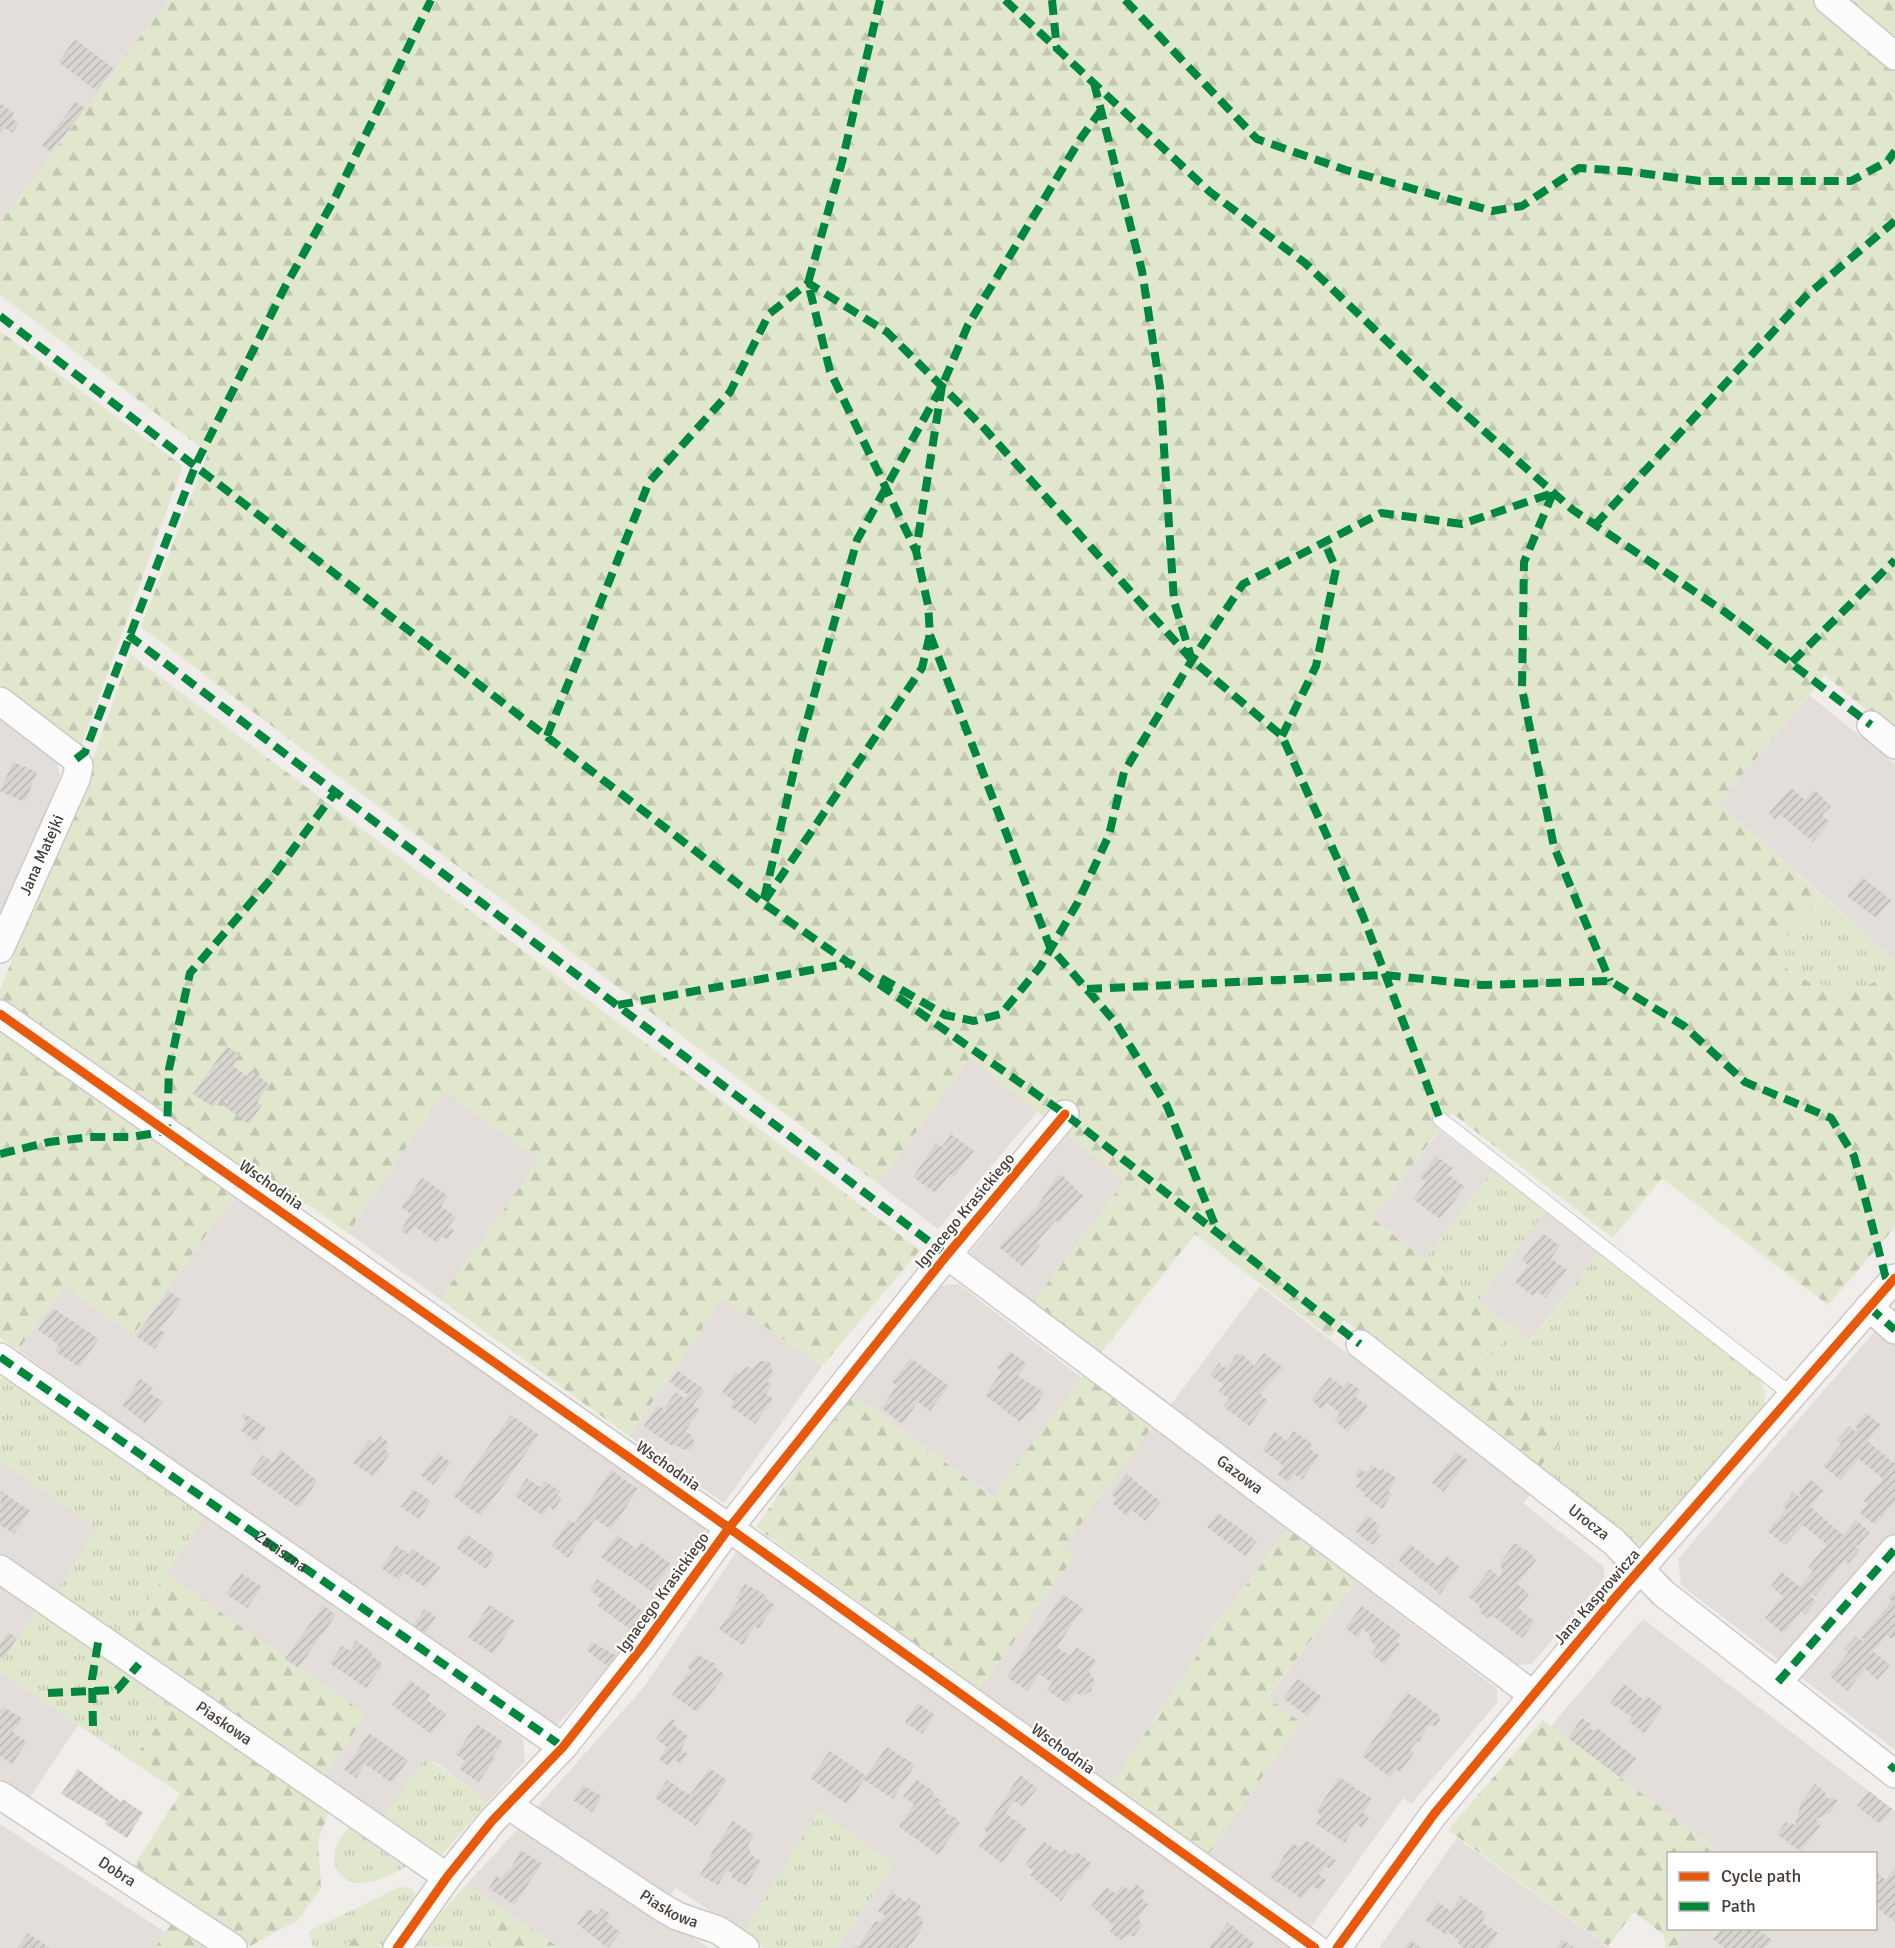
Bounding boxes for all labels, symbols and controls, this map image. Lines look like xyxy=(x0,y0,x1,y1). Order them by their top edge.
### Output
street label: Jana Matejki xyxy=(15,812,69,898)
street label: Ignacego Krasickiego xyxy=(911,1149,1019,1273)
street label: Wschodnia xyxy=(235,1156,307,1214)
street label: Wschodnia xyxy=(632,1437,704,1495)
street label: Gazowa xyxy=(1212,1451,1267,1499)
street label: Urocza xyxy=(1564,1500,1614,1545)
street label: Zaciszna xyxy=(251,1526,311,1577)
street label: Ignacego Krasickiego xyxy=(612,1528,714,1658)
street label: Jana Kasprowicza xyxy=(1550,1545,1644,1649)
street label: Piaskowa xyxy=(192,1697,256,1750)
street label: Wschodnia xyxy=(1027,1719,1099,1779)
street label: Dobra xyxy=(94,1852,140,1891)
legend xyxy=(1667,1852,1877,1930)
text: Cycle path xyxy=(1721,1865,1801,1887)
street label: Piaskowa xyxy=(636,1885,701,1932)
text: Path xyxy=(1721,1895,1756,1917)

